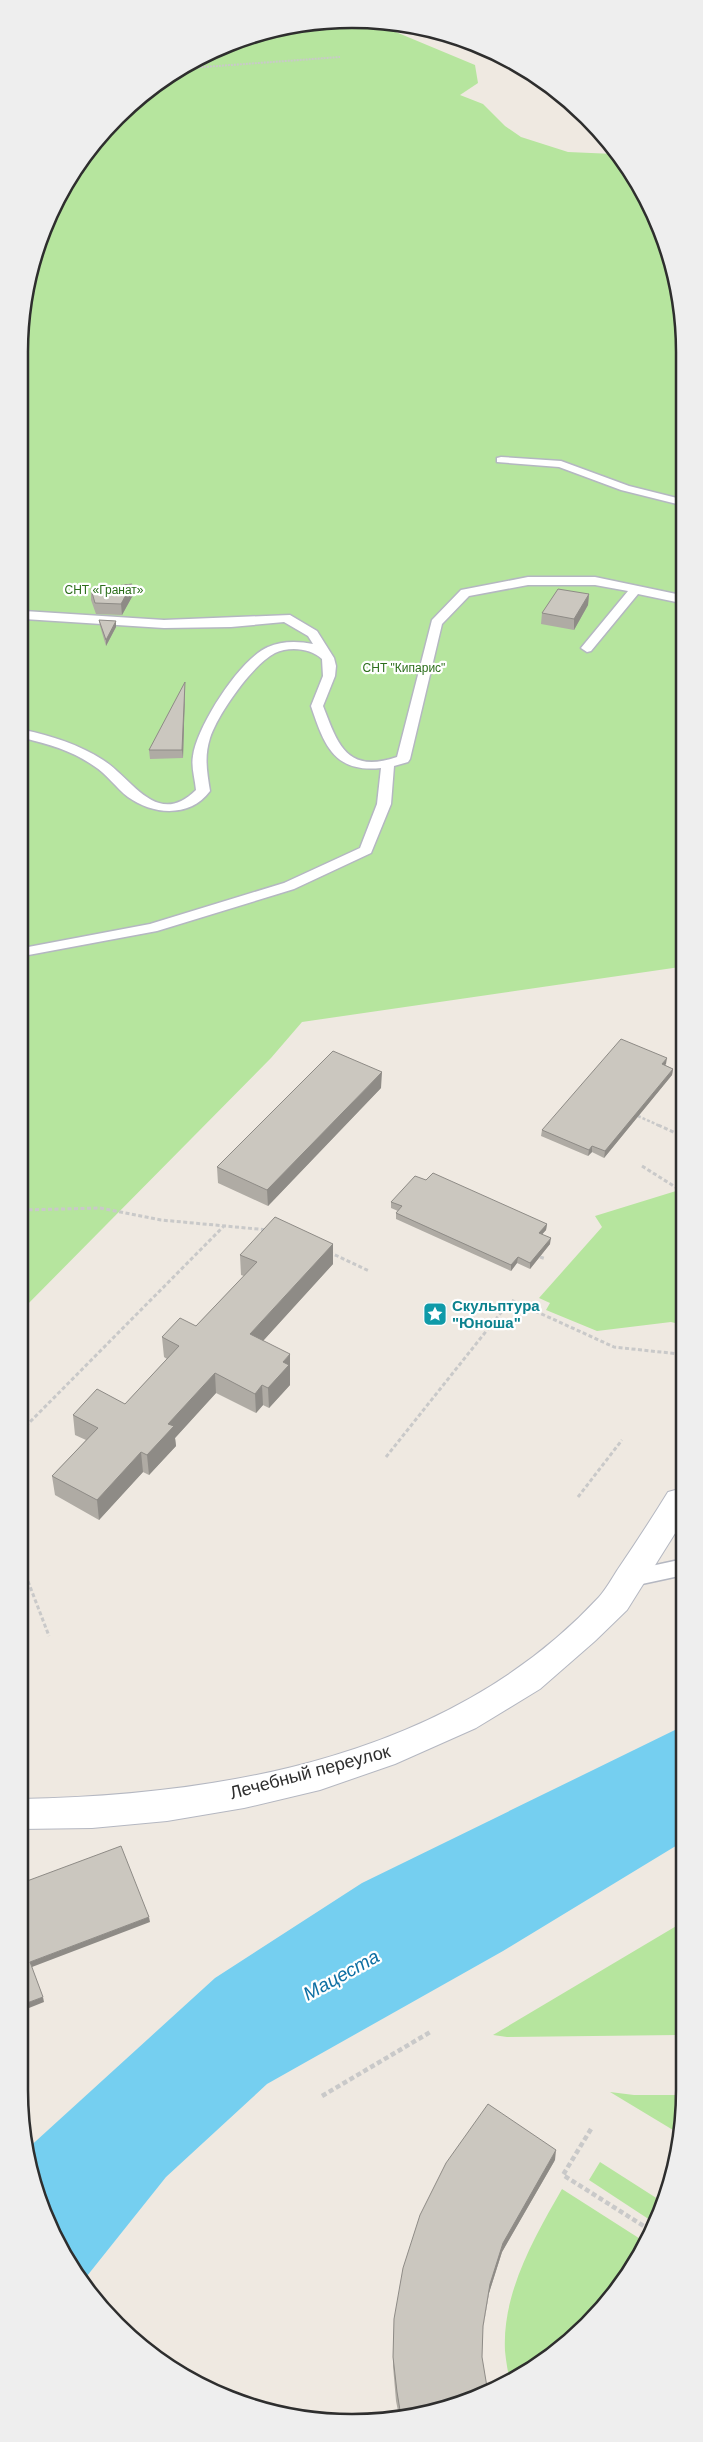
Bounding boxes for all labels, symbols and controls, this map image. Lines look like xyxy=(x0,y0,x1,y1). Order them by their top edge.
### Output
park label: СНТ «Гранат» xyxy=(64,583,144,597)
park label: СНТ "Кипарис" xyxy=(363,661,445,675)
place label: Скульптура "Юноша" xyxy=(452,1297,540,1331)
place icon: Скульптура "Юноша" xyxy=(422,1301,448,1327)
street label: Лечебный переулок xyxy=(228,1741,393,1803)
water label: Мацеста xyxy=(299,1946,383,2004)

